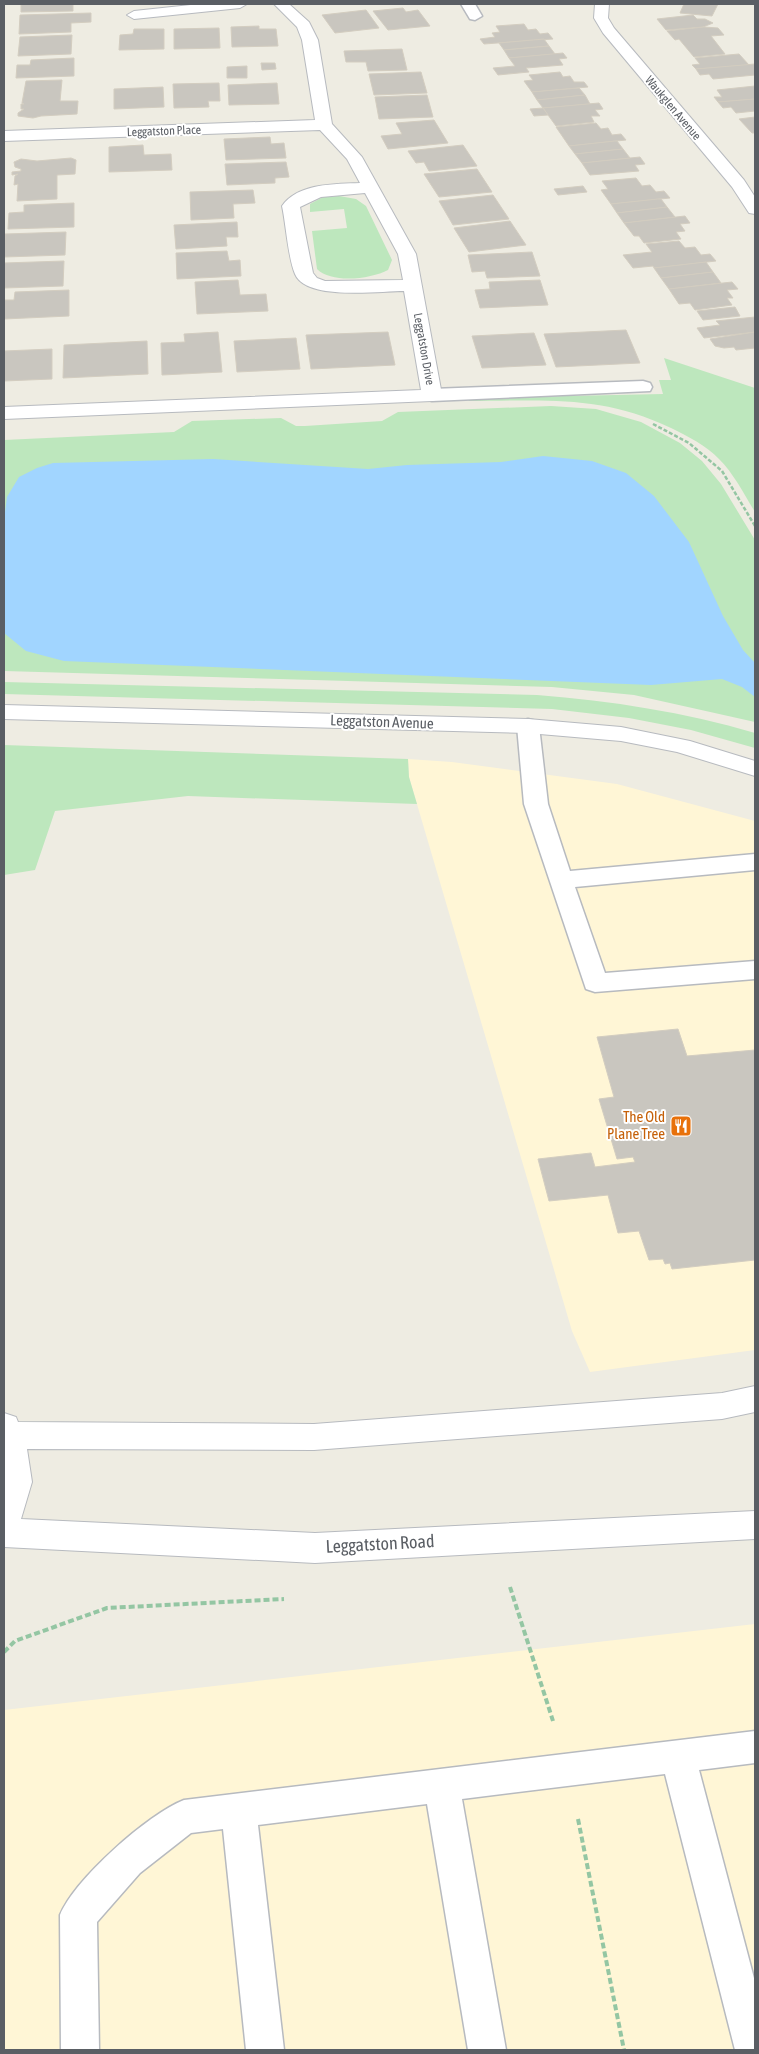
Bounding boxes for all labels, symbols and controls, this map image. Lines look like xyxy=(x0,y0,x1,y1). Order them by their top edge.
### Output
street label: Waukglen Avenue xyxy=(642,73,704,143)
street label: Leggatston Place xyxy=(127,123,201,139)
street label: Leggatston Drive xyxy=(411,312,437,386)
street label: Leggatston Avenue xyxy=(330,711,434,732)
place label: The Old Plane Tree xyxy=(607,1108,665,1142)
restaurant icon: The Old Plane Tree xyxy=(669,1114,693,1138)
street label: Leggatston Road xyxy=(325,1530,435,1557)

